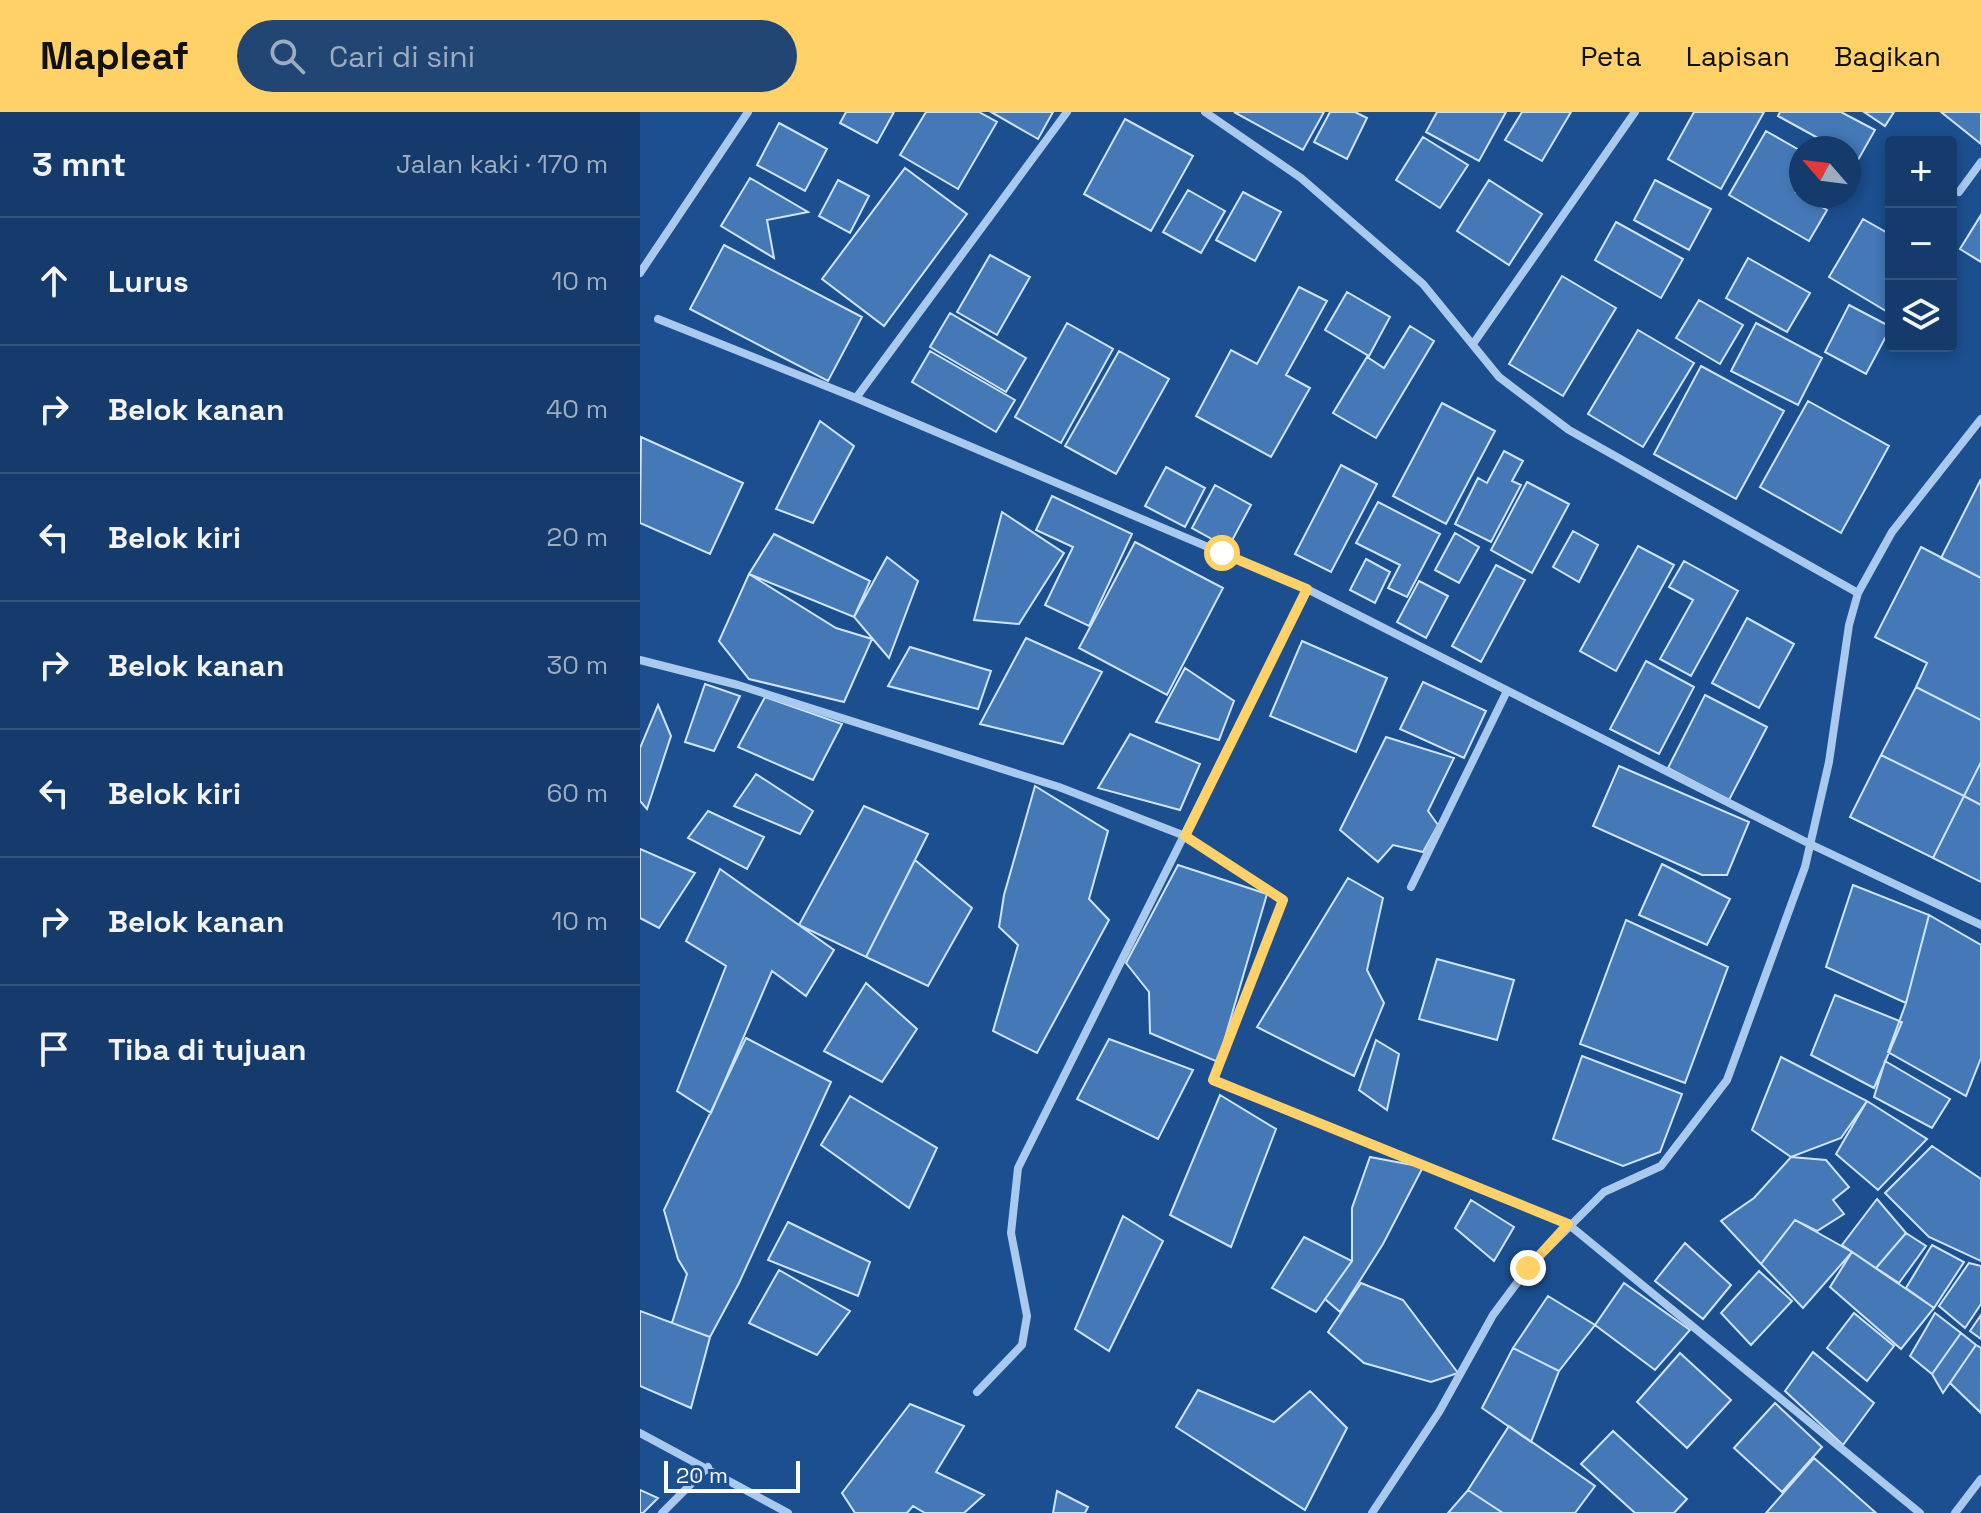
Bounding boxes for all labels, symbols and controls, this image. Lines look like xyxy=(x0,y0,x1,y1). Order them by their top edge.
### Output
search box xyxy=(237,20,797,92)
text: Mapleaf xyxy=(40,32,189,80)
icon: search xyxy=(265,34,309,78)
text: Cari di sini xyxy=(329,37,475,76)
text: Peta xyxy=(1580,38,1642,74)
text: Lapisan xyxy=(1686,38,1790,74)
text: Bagikan xyxy=(1834,38,1941,74)
north arrow xyxy=(1789,136,1861,208)
map controls xyxy=(1885,136,1957,352)
button: + xyxy=(1885,136,1957,208)
text: 3 mnt xyxy=(32,143,126,186)
text: Jalan kaki · 170 m xyxy=(396,147,608,181)
button: − xyxy=(1885,208,1957,280)
icon: ahead xyxy=(32,259,76,303)
text: Lurus xyxy=(108,262,189,301)
text: 10 m xyxy=(551,264,608,298)
button: layers xyxy=(1885,280,1957,352)
icon: right xyxy=(32,387,76,431)
text: Belok kanan xyxy=(108,390,284,429)
text: 40 m xyxy=(546,392,608,426)
icon: left xyxy=(32,515,76,559)
text: Belok kiri xyxy=(108,518,241,557)
text: 20 m xyxy=(547,520,608,554)
route start xyxy=(1204,535,1240,571)
icon: right xyxy=(32,643,76,687)
text: Belok kanan xyxy=(108,646,284,685)
text: 30 m xyxy=(547,648,608,682)
icon: left xyxy=(32,771,76,815)
text: Belok kiri xyxy=(108,774,241,813)
text: 60 m xyxy=(546,776,608,810)
icon: right xyxy=(32,899,76,943)
text: Belok kanan xyxy=(108,902,284,941)
text: 10 m xyxy=(551,904,608,938)
icon: arrive xyxy=(32,1027,76,1071)
text: Tiba di tujuan xyxy=(108,1030,307,1069)
route end xyxy=(1510,1250,1546,1286)
scale bar xyxy=(664,1457,800,1493)
text: 20 m xyxy=(676,1461,728,1489)

